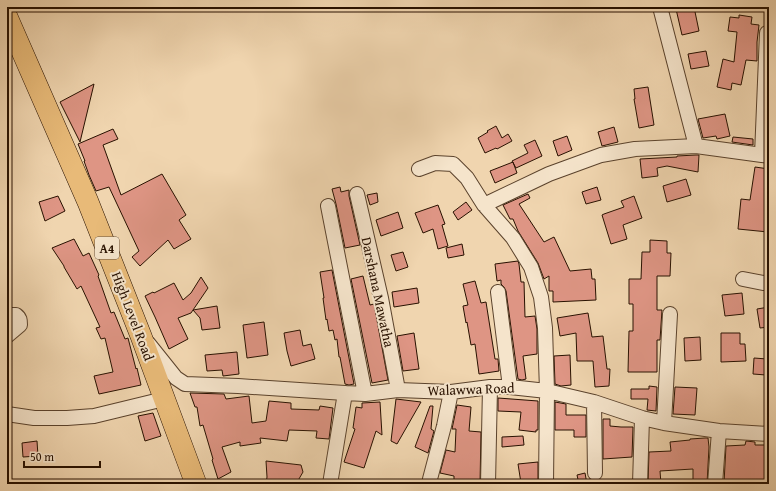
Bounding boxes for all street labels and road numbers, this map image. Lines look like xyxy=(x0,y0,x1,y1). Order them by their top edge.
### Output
street label: Darshana Mawatha xyxy=(357,235,400,349)
road number: A4 xyxy=(95,237,119,259)
street label: High Level Road xyxy=(107,269,159,364)
street label: Walawwa Road xyxy=(427,377,515,401)

